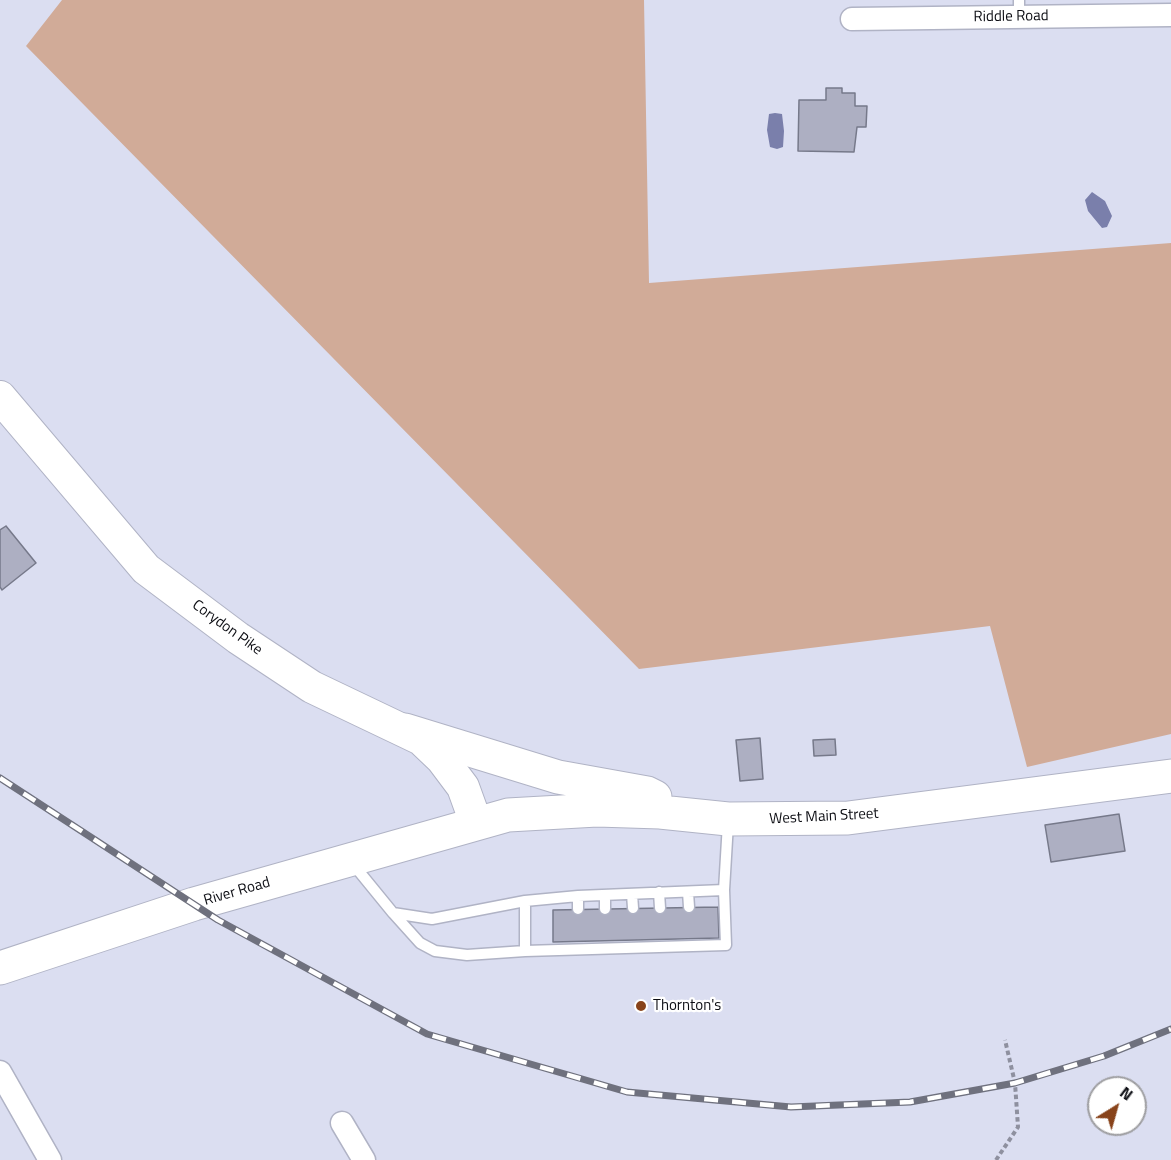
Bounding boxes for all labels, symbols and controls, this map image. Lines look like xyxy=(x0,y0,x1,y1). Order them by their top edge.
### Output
street label: Riddle Road xyxy=(973,7,1049,27)
street label: Corydon Pike xyxy=(188,597,266,659)
street label: West Main Street xyxy=(769,805,879,829)
street label: River Road xyxy=(202,874,272,910)
place label: Thornton's xyxy=(653,997,721,1015)
marker: Thornton's xyxy=(634,999,648,1013)
north arrow xyxy=(1087,1076,1147,1136)
text: N xyxy=(1115,1080,1138,1106)

